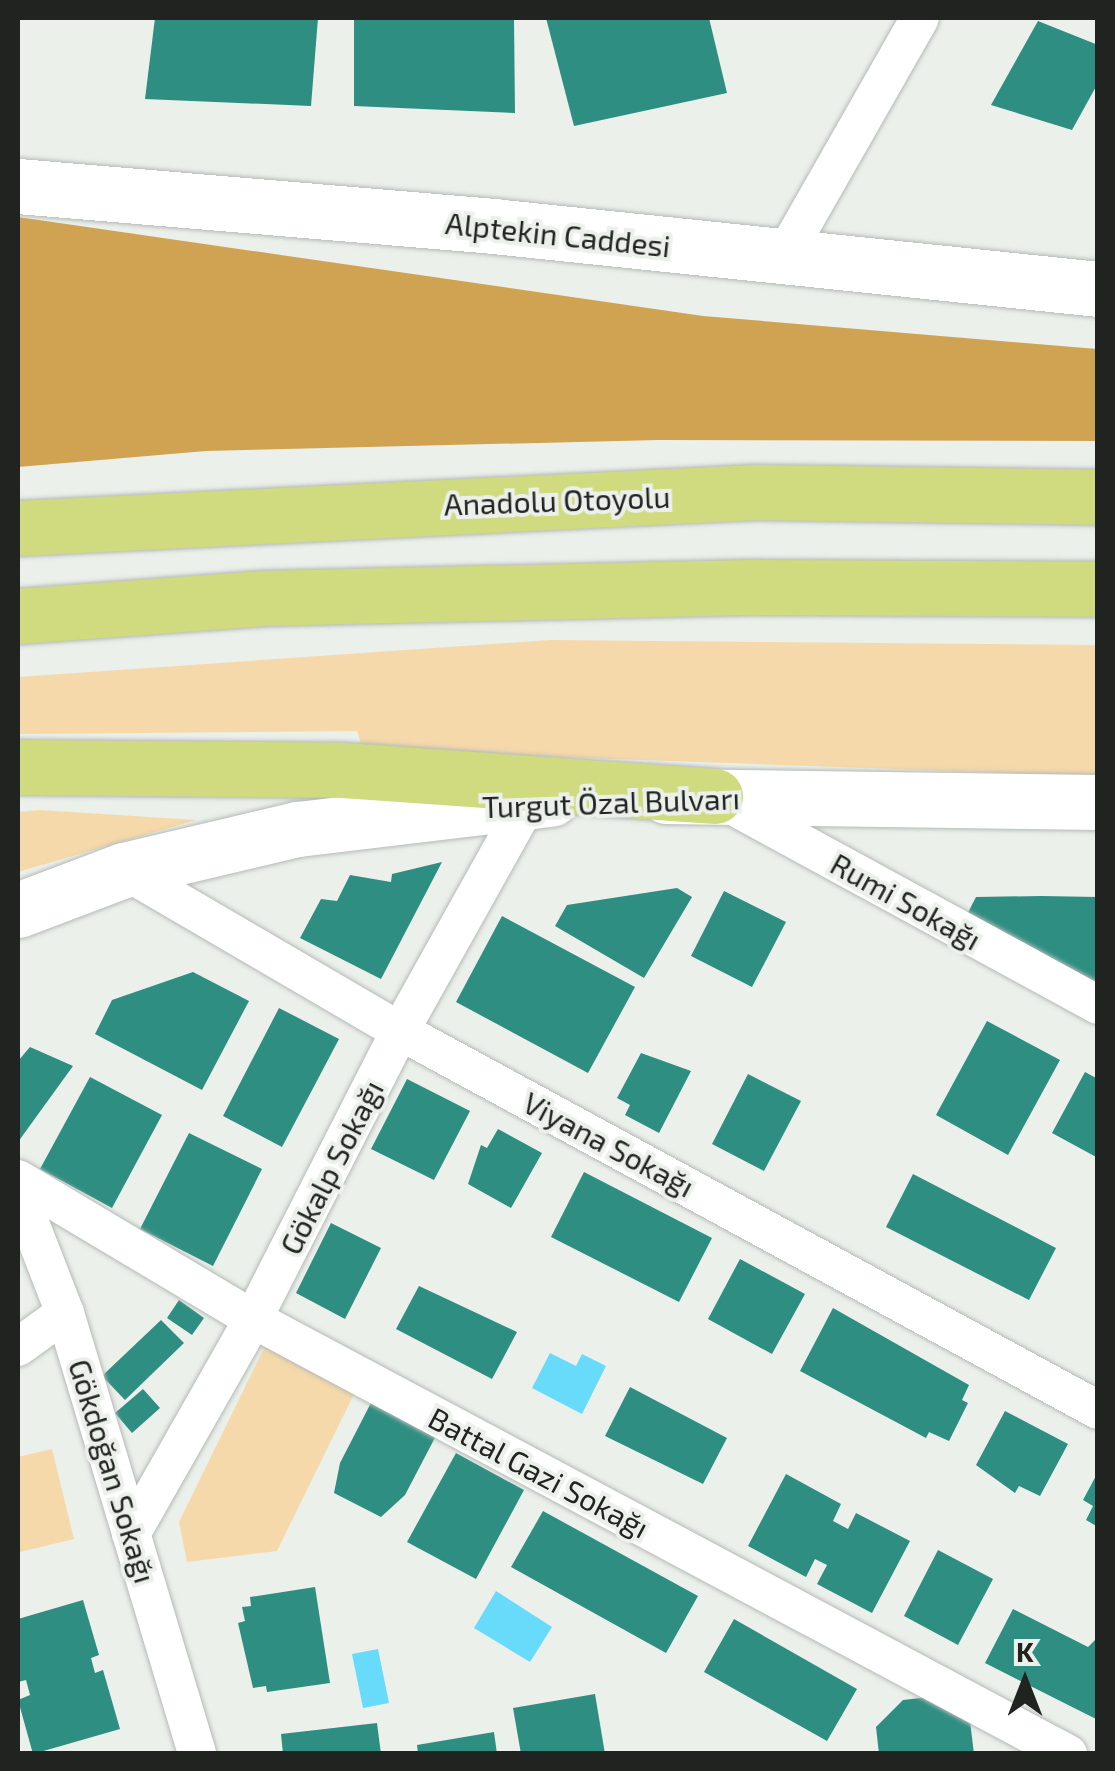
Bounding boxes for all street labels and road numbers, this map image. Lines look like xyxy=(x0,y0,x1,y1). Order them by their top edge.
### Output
street label: Alptekin Caddesi xyxy=(444,204,672,264)
street label: Anadolu Otoyolu xyxy=(443,478,671,522)
street label: Turgut Özal Bulvarı xyxy=(481,779,741,825)
street label: Rumi Sokağı xyxy=(825,845,987,957)
street label: Gökalp Sokağı xyxy=(272,1074,390,1260)
street label: Viyana Sokağı xyxy=(517,1084,701,1204)
street label: Gökdoğan Sokağı xyxy=(62,1355,164,1587)
street label: Battal Gazi Sokağı xyxy=(423,1399,655,1545)

